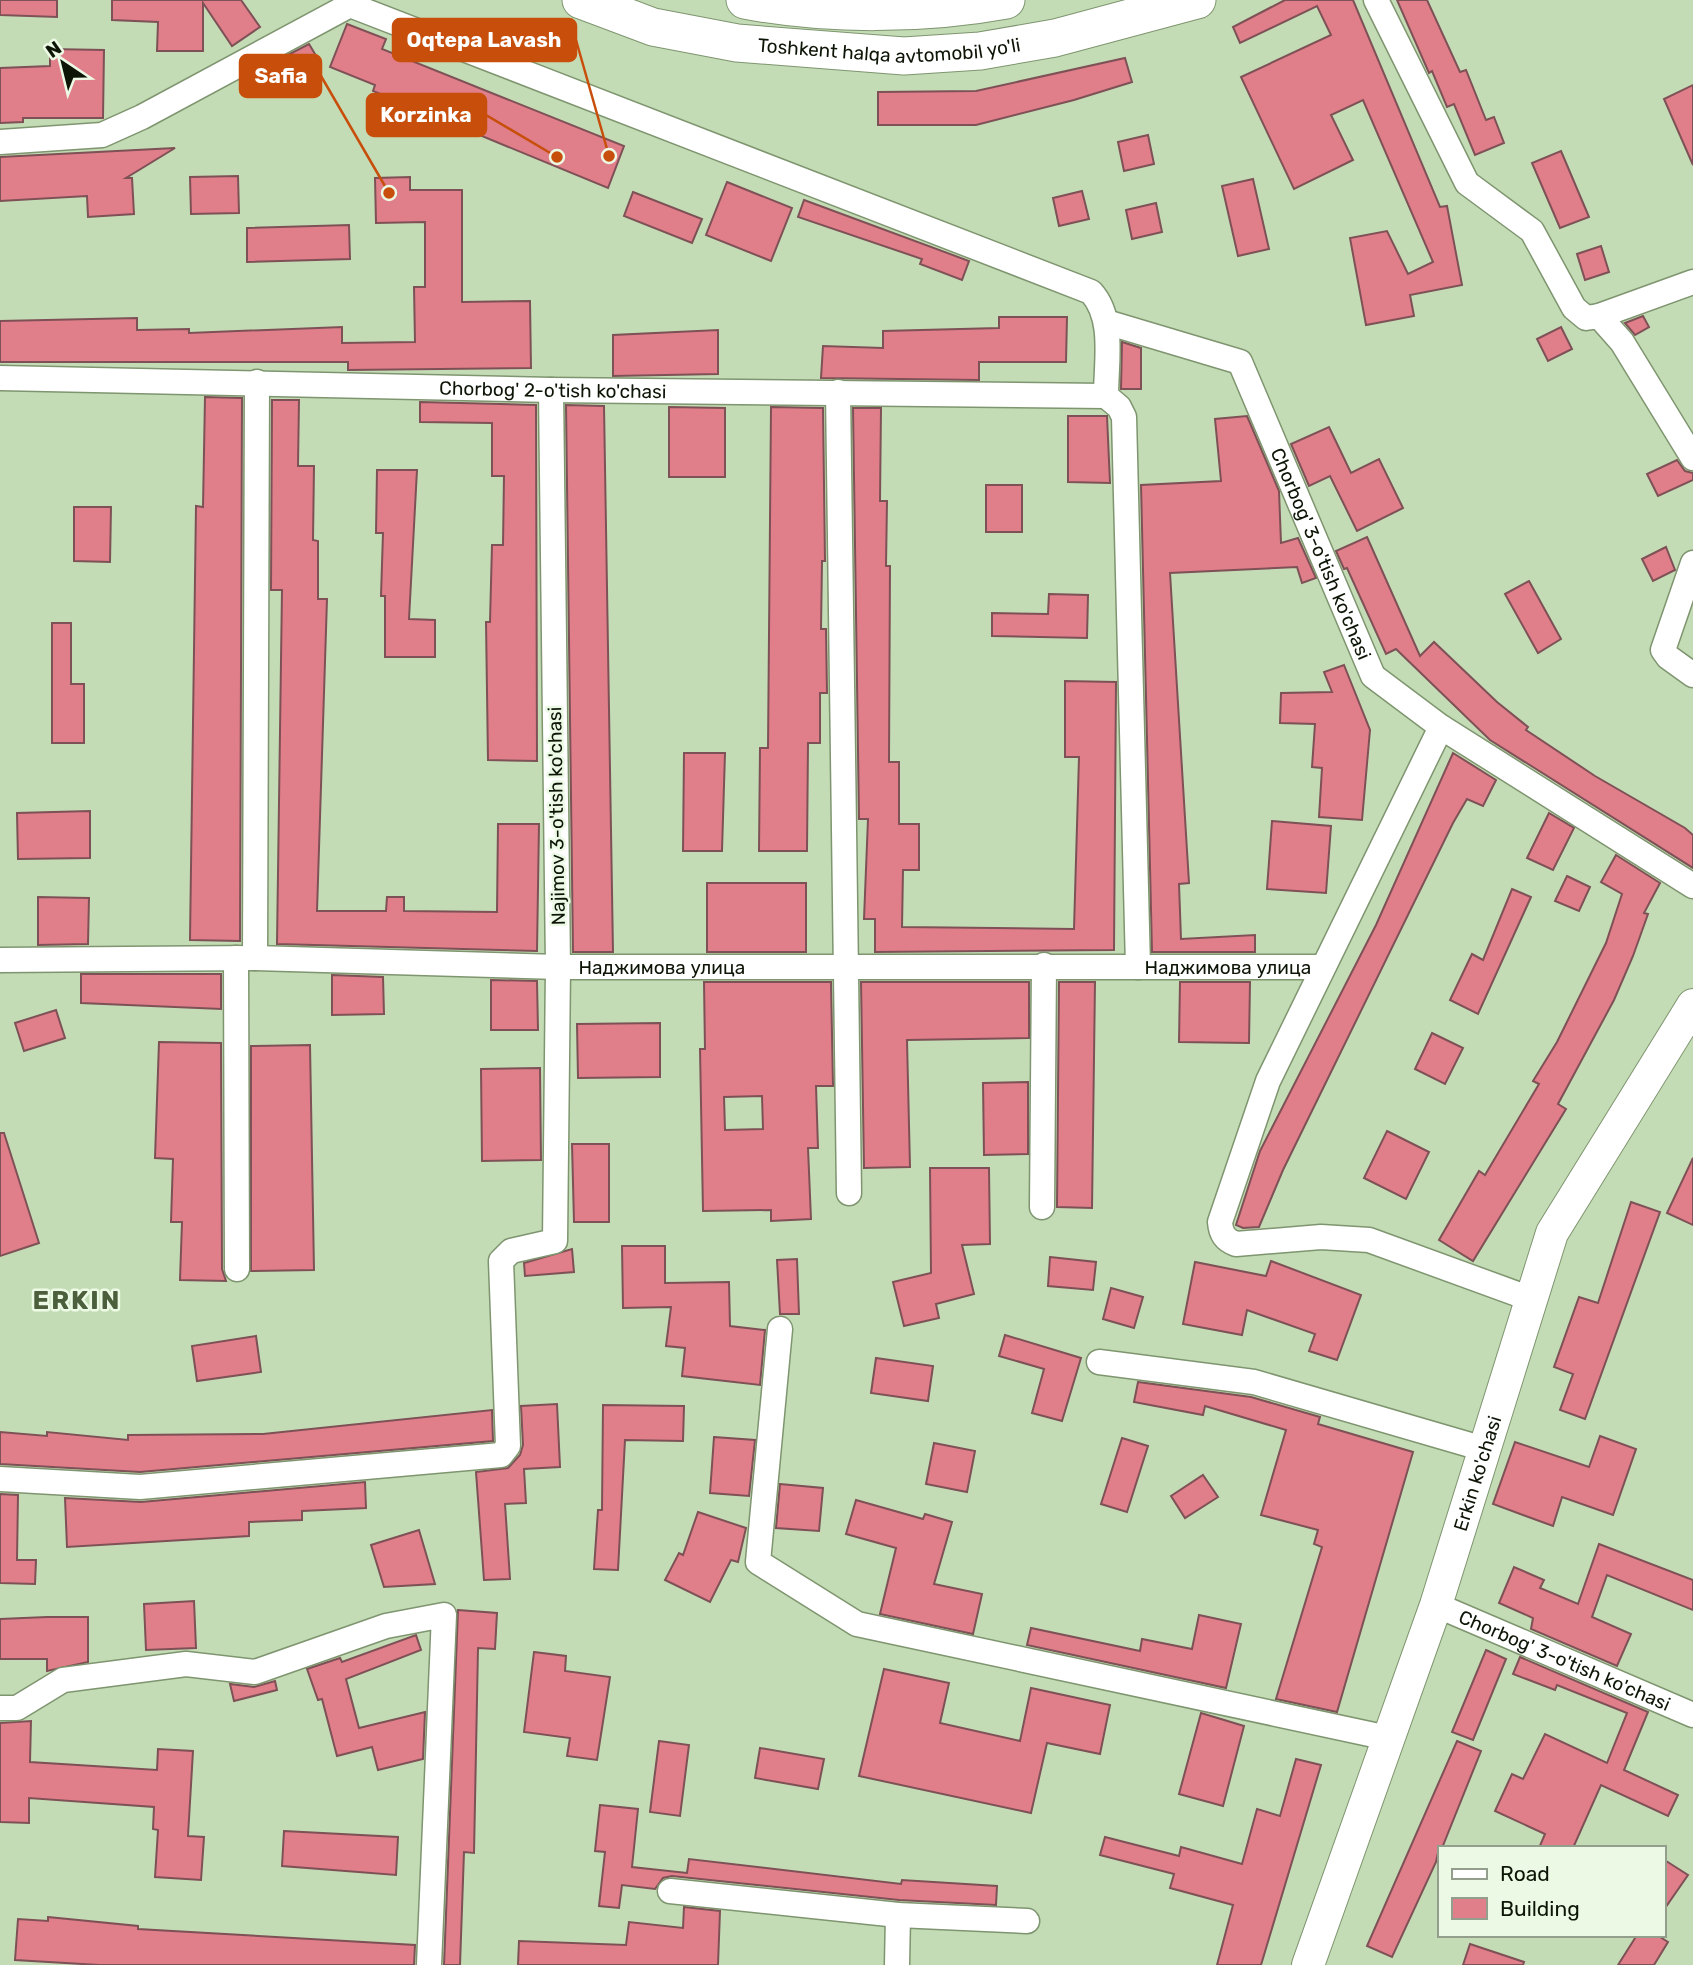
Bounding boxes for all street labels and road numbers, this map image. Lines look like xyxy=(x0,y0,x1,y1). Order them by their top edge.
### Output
street label: Toshkent halqa avtomobil yo'li xyxy=(757,33,1022,68)
street label: Chorbog' 2-o'tish ko'chasi xyxy=(439,377,667,403)
street label: Chorbog' 3-o'tish ko'chasi xyxy=(1266,444,1376,663)
street label: Najimov 3-o'tish ko'chasi xyxy=(543,707,570,925)
street label: Наджимова улица xyxy=(579,956,745,979)
street label: Наджимова улица xyxy=(1145,956,1311,979)
street label: Erkin ko'chasi xyxy=(1449,1413,1506,1534)
street label: Chorbog' 3-o'tish ko'chasi xyxy=(1455,1605,1674,1716)

